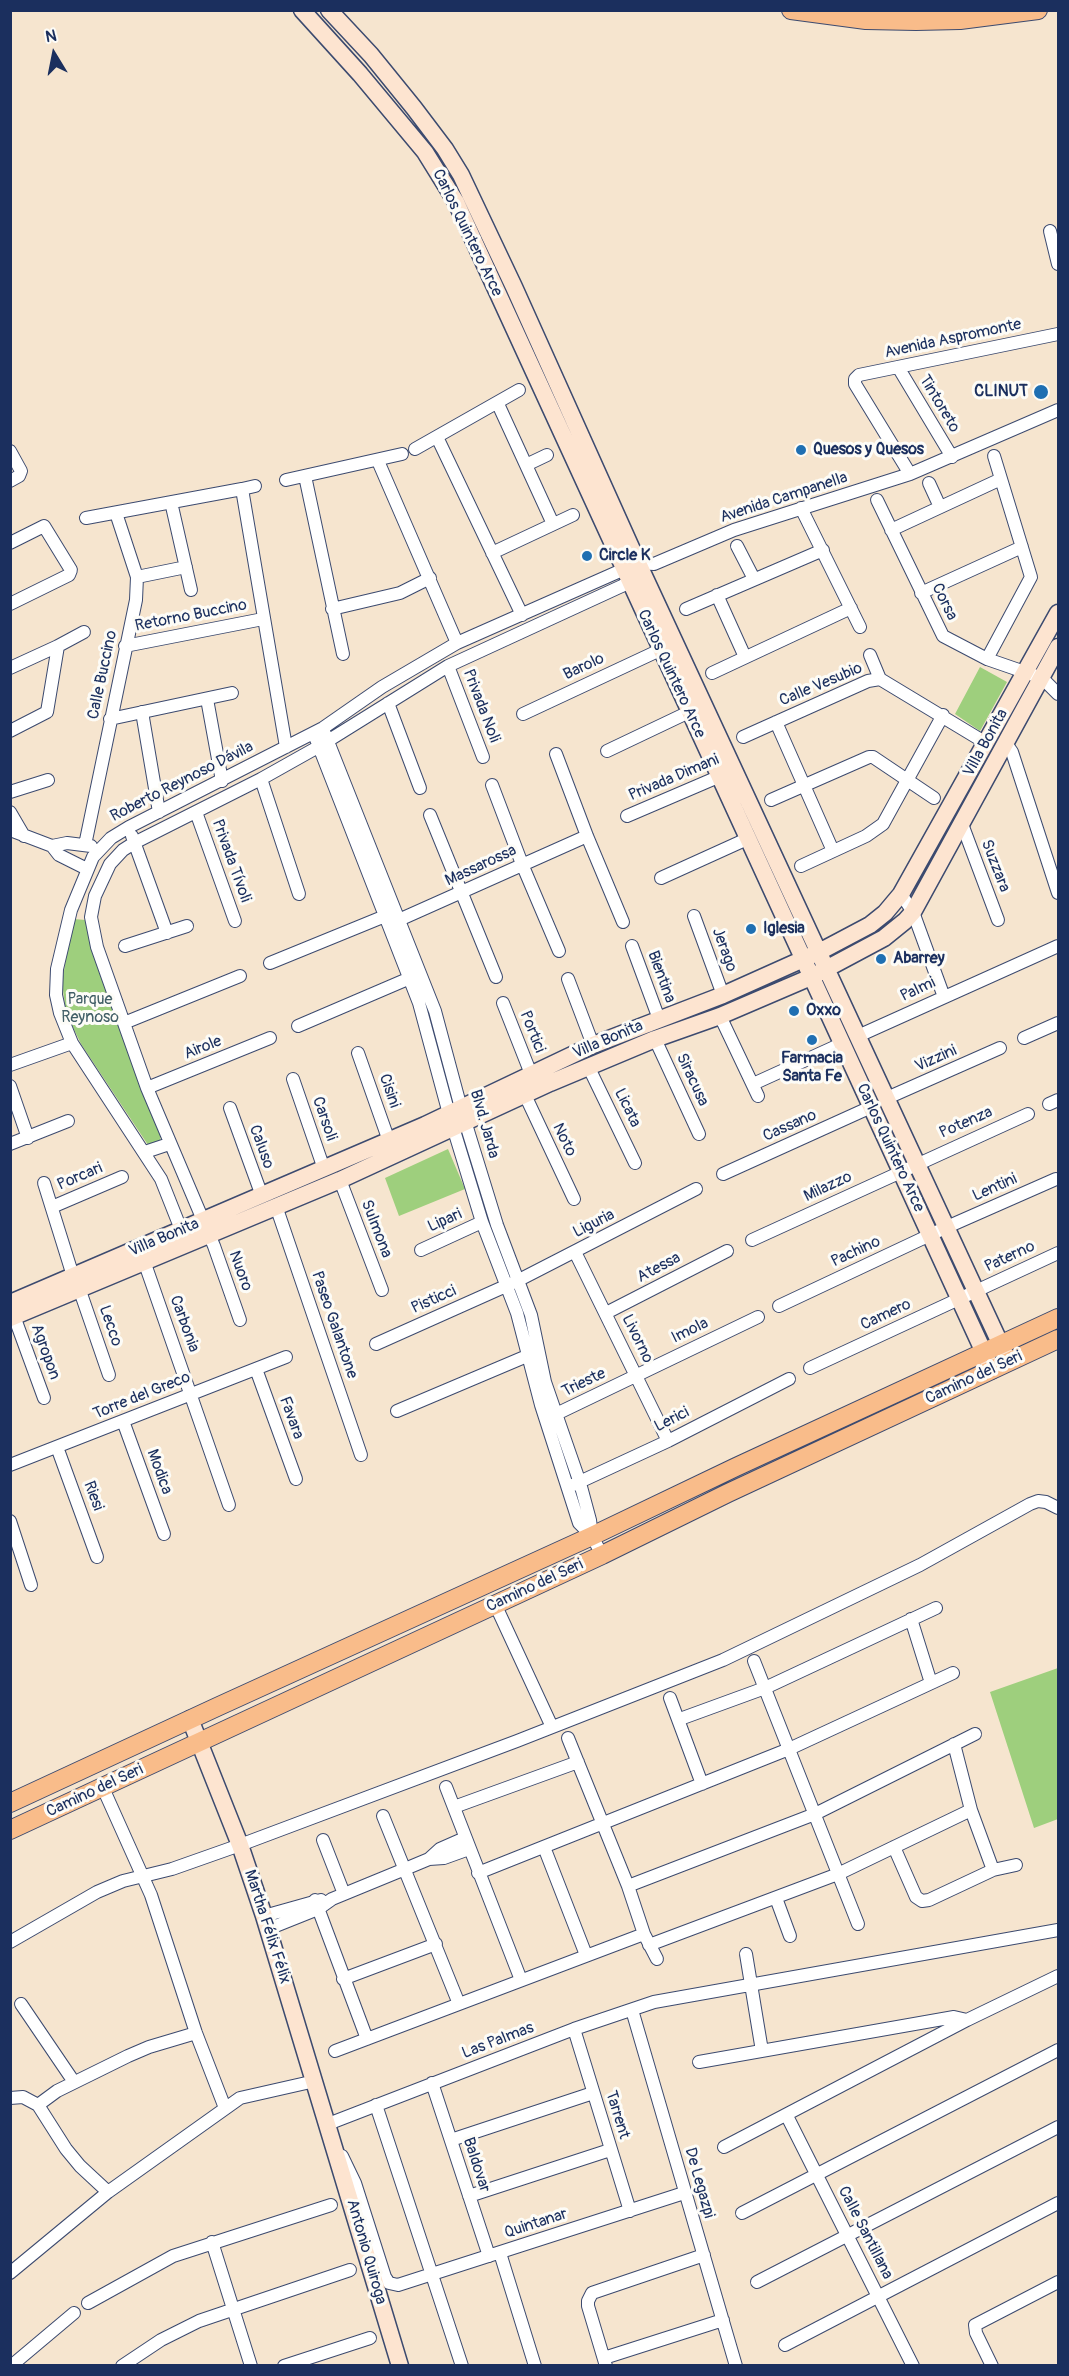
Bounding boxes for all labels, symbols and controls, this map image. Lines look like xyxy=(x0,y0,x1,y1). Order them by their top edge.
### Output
north arrow xyxy=(24,24,84,84)
text: N xyxy=(44,25,58,47)
street label: Carlos Quintero Arce xyxy=(428,166,506,300)
street label: Avenida Aspromonte xyxy=(883,315,1023,363)
street label: Tintoreto xyxy=(914,372,964,436)
place label: CLINUT xyxy=(974,382,1028,402)
marker: CLINUT xyxy=(1032,383,1050,401)
place label: Quesos y Quesos xyxy=(813,440,924,460)
marker: Quesos y Quesos xyxy=(794,443,808,457)
street label: Avenida Campanella xyxy=(718,468,850,528)
place label: Circle K xyxy=(599,546,650,566)
marker: Circle K xyxy=(580,549,594,563)
street label: Corsa xyxy=(927,580,961,624)
street label: Retorno Buccino xyxy=(134,596,248,636)
street label: Carlos Quintero Arce xyxy=(633,607,709,741)
street label: Calle Buccino xyxy=(84,629,122,721)
street label: Barolo xyxy=(561,649,607,685)
street label: Calle Vesubio xyxy=(777,659,865,711)
street label: Privada Noli xyxy=(458,667,504,745)
street label: Villa Bonita xyxy=(960,706,1012,780)
street label: Roberto Reynoso Dávila xyxy=(107,738,257,826)
street label: Privada Dimani xyxy=(626,750,722,806)
street label: Privada Tívoli xyxy=(207,817,255,905)
street label: Suzzara xyxy=(976,837,1014,895)
street label: Massarossa xyxy=(442,841,520,891)
place label: Iglesia xyxy=(763,919,805,939)
marker: Iglesia xyxy=(744,922,758,936)
street label: Jerago xyxy=(707,925,741,975)
street label: Bientina xyxy=(643,948,679,1006)
place label: Abarrey xyxy=(893,949,945,969)
marker: Abarrey xyxy=(874,952,888,966)
street label: Palmi xyxy=(897,974,939,1006)
park label: Parque Reynoso xyxy=(61,990,119,1028)
place label: Oxxo xyxy=(806,1001,841,1021)
marker: Oxxo xyxy=(787,1004,801,1018)
street label: Portici xyxy=(515,1008,549,1056)
street label: Villa Bonita xyxy=(570,1017,646,1063)
street label: Airole xyxy=(181,1032,225,1064)
marker: Farmacia Santa Fe xyxy=(805,1033,819,1047)
street label: Vizzini xyxy=(912,1041,960,1077)
place label: Farmacia Santa Fe xyxy=(781,1049,843,1087)
street label: Siracusa xyxy=(671,1051,713,1109)
street label: Cisini xyxy=(374,1072,404,1110)
street label: Carlos Quintero Arce xyxy=(852,1081,928,1215)
street label: Licata xyxy=(609,1085,645,1131)
street label: Blvd. Jarda xyxy=(465,1087,503,1161)
street label: Carsoli xyxy=(308,1094,340,1144)
street label: Potenza xyxy=(936,1103,996,1143)
street label: Cassano xyxy=(760,1106,820,1146)
street label: Noto xyxy=(548,1120,580,1160)
street label: Caluso xyxy=(244,1123,278,1171)
street label: Porcari xyxy=(54,1159,106,1195)
street label: Milazzo xyxy=(801,1168,855,1206)
street label: Lentini xyxy=(970,1170,1020,1206)
street label: Sulmona xyxy=(356,1197,396,1261)
street label: Lipari xyxy=(425,1205,465,1237)
street label: Liguria xyxy=(570,1205,618,1243)
street label: Villa Bonita xyxy=(126,1215,202,1261)
street label: Pachino xyxy=(828,1232,884,1272)
street label: Paterno xyxy=(982,1237,1038,1277)
street label: Nuoro xyxy=(224,1248,256,1294)
street label: Atessa xyxy=(634,1249,684,1287)
street label: Paseo Galantone xyxy=(307,1269,361,1381)
street label: Pisticci xyxy=(409,1282,459,1318)
street label: Carbonia xyxy=(165,1293,203,1355)
street label: Camero xyxy=(858,1295,914,1335)
street label: Lecco xyxy=(94,1303,126,1349)
street label: Livorno xyxy=(617,1312,657,1366)
street label: Imola xyxy=(668,1314,712,1348)
street label: Agropon xyxy=(26,1322,64,1382)
street label: Camino del Seri xyxy=(923,1347,1025,1409)
street label: Trieste xyxy=(559,1364,609,1402)
street label: Torre del Greco xyxy=(91,1368,193,1424)
street label: Favara xyxy=(274,1394,308,1442)
street label: Lerici xyxy=(651,1403,693,1437)
street label: Modica xyxy=(142,1447,176,1497)
street label: Riesi xyxy=(79,1479,107,1513)
street label: Camino del Seri xyxy=(484,1555,586,1617)
street label: Camino del Seri xyxy=(44,1760,146,1822)
street label: Martha Félix Félix xyxy=(240,1868,294,1986)
street label: Las Palmas xyxy=(459,2019,537,2063)
street label: Tarrent xyxy=(601,2089,633,2141)
street label: Baldovar xyxy=(458,2135,494,2195)
street label: De Legazpi xyxy=(680,2145,718,2221)
street label: Calle Santillana xyxy=(833,2183,897,2283)
street label: Antonio Quiroga xyxy=(342,2197,390,2307)
street label: Quintanar xyxy=(502,2205,570,2243)

